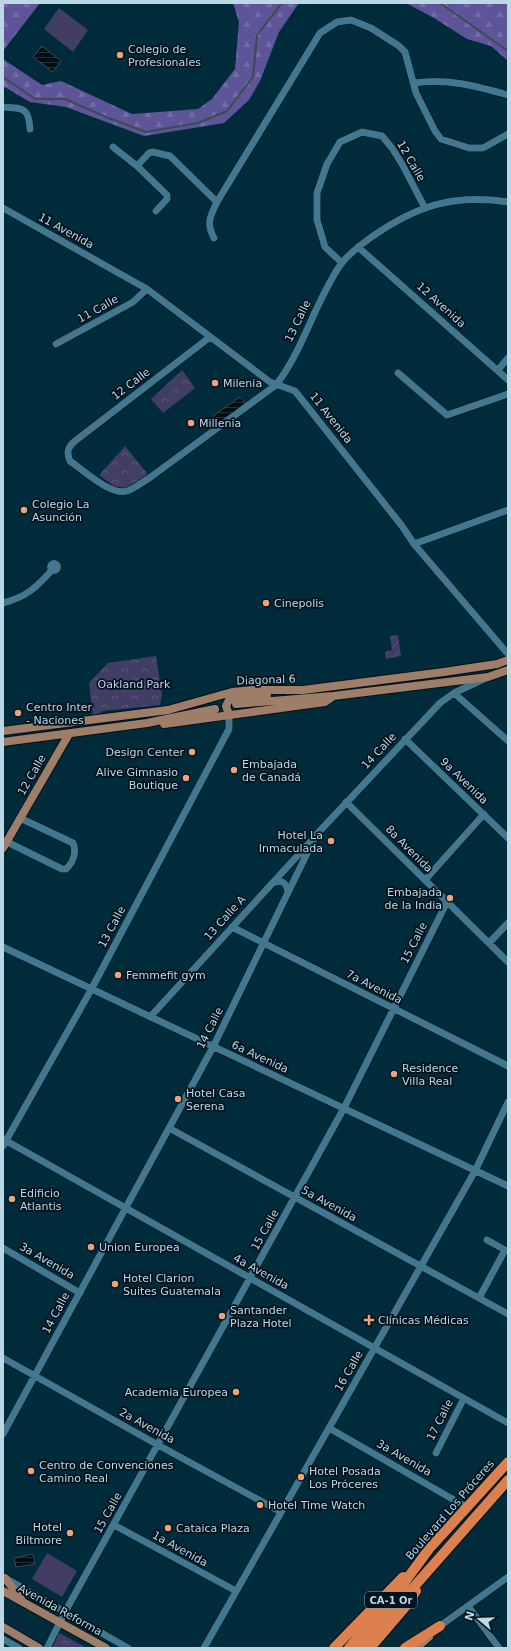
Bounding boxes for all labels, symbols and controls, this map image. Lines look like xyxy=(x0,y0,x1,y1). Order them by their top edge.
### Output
place label: Colegio de Profesionales xyxy=(128,43,201,69)
marker: Colegio de Profesionales xyxy=(115,50,125,60)
street label: 12 Calle xyxy=(394,138,428,184)
street label: 11 Avenida xyxy=(36,210,96,252)
street label: 12 Avenida xyxy=(414,280,468,330)
street label: 11 Calle xyxy=(75,292,121,326)
street label: 13 Calle xyxy=(282,298,314,344)
street label: 12 Calle xyxy=(109,365,153,403)
place label: Milenia xyxy=(223,377,262,390)
marker: Milenia xyxy=(210,378,220,388)
street label: 11 Avenida xyxy=(307,390,355,446)
place label: Millenia xyxy=(199,417,241,430)
marker: Millenia xyxy=(186,418,196,428)
place label: Colegio La Asunción xyxy=(32,498,89,524)
marker: Colegio La Asunción xyxy=(19,505,29,515)
place label: Cinepolis xyxy=(274,597,324,610)
marker: Cinepolis xyxy=(261,598,271,608)
street label: Diagonal 6 xyxy=(236,672,296,688)
park label: Oakland Park xyxy=(98,678,171,691)
place label: Centro Inter - Naciones xyxy=(26,701,93,727)
marker: Centro Inter - Naciones xyxy=(13,708,23,718)
street label: 14 Calle xyxy=(359,730,399,772)
place label: Design Center xyxy=(106,746,184,759)
marker: Design Center xyxy=(187,747,197,757)
street label: 12 Calle xyxy=(15,752,49,798)
street label: 9a Avenida xyxy=(437,755,491,807)
place label: Embajada de Canadá xyxy=(242,758,301,784)
marker: Embajada de Canadá xyxy=(229,765,239,775)
place label: Alive Gimnasio Boutique xyxy=(96,766,178,792)
marker: Alive Gimnasio Boutique xyxy=(181,773,191,783)
street label: 8a Avenida xyxy=(383,823,435,875)
place label: Hotel La Inmaculada xyxy=(259,829,323,855)
marker: Hotel La Inmaculada xyxy=(326,836,336,846)
place label: Embajada de la India xyxy=(384,886,442,912)
street label: 13 Calle A xyxy=(201,893,249,943)
marker: Embajada de la India xyxy=(445,893,455,903)
street label: 13 Calle xyxy=(96,904,128,950)
street label: 15 Calle xyxy=(398,920,430,966)
street label: 7a Avenida xyxy=(344,967,404,1007)
place label: Femmefit gym xyxy=(126,969,206,982)
marker: Femmefit gym xyxy=(113,970,123,980)
street label: 14 Calle xyxy=(194,1005,226,1051)
street label: 6a Avenida xyxy=(230,1038,290,1076)
place label: Residence Villa Real xyxy=(402,1062,458,1088)
marker: Residence Villa Real xyxy=(389,1069,399,1079)
place label: Hotel Casa Serena xyxy=(186,1087,246,1113)
marker: Hotel Casa Serena xyxy=(173,1094,183,1104)
street label: 5a Avenida xyxy=(299,1183,359,1225)
place label: Edificio Atlantis xyxy=(20,1187,62,1213)
marker: Edificio Atlantis xyxy=(7,1194,17,1204)
street label: 15 Calle xyxy=(248,1207,282,1253)
street label: 3a Avenida xyxy=(17,1240,77,1282)
place label: Union Europea xyxy=(99,1241,180,1254)
marker: Union Europea xyxy=(86,1242,96,1252)
street label: 4a Avenida xyxy=(231,1251,291,1293)
place label: Hotel Clarion Suites Guatemala xyxy=(123,1272,221,1298)
marker: Hotel Clarion Suites Guatemala xyxy=(110,1279,120,1289)
street label: 14 Calle xyxy=(40,1290,72,1336)
place label: Santander Plaza Hotel xyxy=(230,1304,292,1330)
marker: Santander Plaza Hotel xyxy=(217,1311,227,1321)
marker: Clínicas Médicas xyxy=(363,1314,375,1326)
place label: Clínicas Médicas xyxy=(378,1314,469,1327)
street label: 16 Calle xyxy=(332,1348,366,1394)
place label: Academia Europea xyxy=(125,1386,228,1399)
marker: Academia Europea xyxy=(231,1387,241,1397)
street label: 17 Calle xyxy=(424,1397,456,1443)
street label: 2a Avenida xyxy=(117,1405,177,1447)
street label: 3a Avenida xyxy=(374,1437,434,1479)
street label: Boulevard Los Próceres xyxy=(403,1457,497,1563)
place label: Centro de Convenciones Camino Real xyxy=(39,1459,174,1485)
place label: Hotel Posada Los Próceres xyxy=(309,1465,381,1491)
marker: Centro de Convenciones Camino Real xyxy=(26,1466,36,1476)
marker: Hotel Posada Los Próceres xyxy=(296,1472,306,1482)
street label: 15 Calle xyxy=(91,1490,125,1536)
place label: Hotel Time Watch xyxy=(268,1499,365,1512)
marker: Hotel Time Watch xyxy=(255,1500,265,1510)
place label: Hotel Biltmore xyxy=(16,1521,62,1547)
place label: Cataica Plaza xyxy=(176,1522,250,1535)
marker: Cataica Plaza xyxy=(163,1523,173,1533)
marker: Hotel Biltmore xyxy=(65,1528,75,1538)
street label: 1a Avenida xyxy=(150,1528,210,1570)
street label: Avenida Reforma xyxy=(16,1582,104,1638)
road number: CA-1 Or xyxy=(365,1592,417,1608)
north arrow xyxy=(459,1599,499,1639)
text: N xyxy=(462,1609,478,1622)

